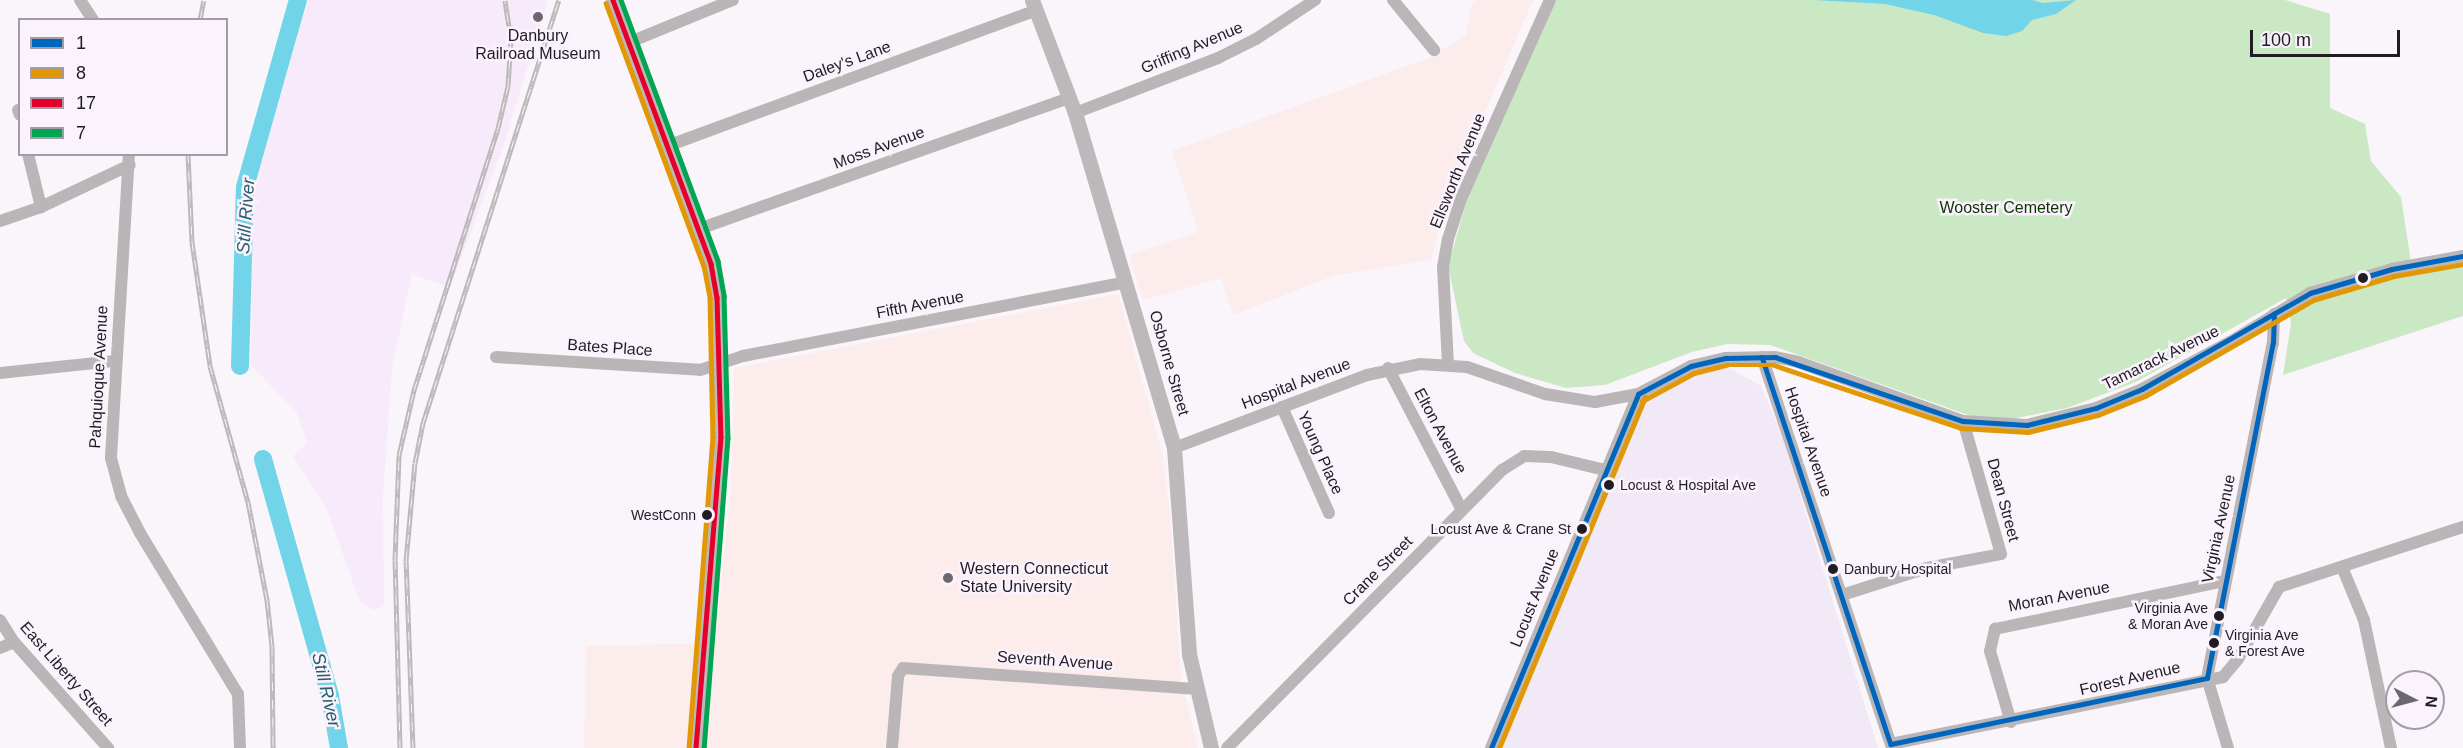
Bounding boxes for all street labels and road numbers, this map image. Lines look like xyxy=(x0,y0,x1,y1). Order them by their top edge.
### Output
street label: Griffing Avenue xyxy=(1138,18,1246,78)
street label: Daley's Lane xyxy=(800,37,894,87)
street label: Ellsworth Avenue xyxy=(1426,110,1490,232)
street label: Moss Avenue xyxy=(830,122,928,174)
street label: Fifth Avenue xyxy=(874,287,966,323)
street label: Pahquioque Avenue xyxy=(86,305,112,449)
street label: Osborne Street xyxy=(1145,308,1193,418)
street label: Tamarack Avenue xyxy=(2099,321,2223,395)
street label: Bates Place xyxy=(567,335,653,361)
street label: Hospital Avenue xyxy=(1238,354,1354,414)
street label: Hospital Avenue xyxy=(1780,384,1836,500)
street label: Elton Avenue xyxy=(1409,385,1471,477)
street label: Young Place xyxy=(1293,408,1347,498)
street label: Dean Street xyxy=(1983,456,2023,544)
street label: Virginia Avenue xyxy=(2198,472,2240,586)
street label: Crane Street xyxy=(1339,532,1417,610)
street label: Locust Avenue xyxy=(1506,545,1564,651)
street label: Moran Avenue xyxy=(2006,578,2112,616)
street label: East Liberty Street xyxy=(16,618,116,730)
street label: Seventh Avenue xyxy=(996,647,1114,675)
street label: Forest Avenue xyxy=(2077,658,2183,700)

